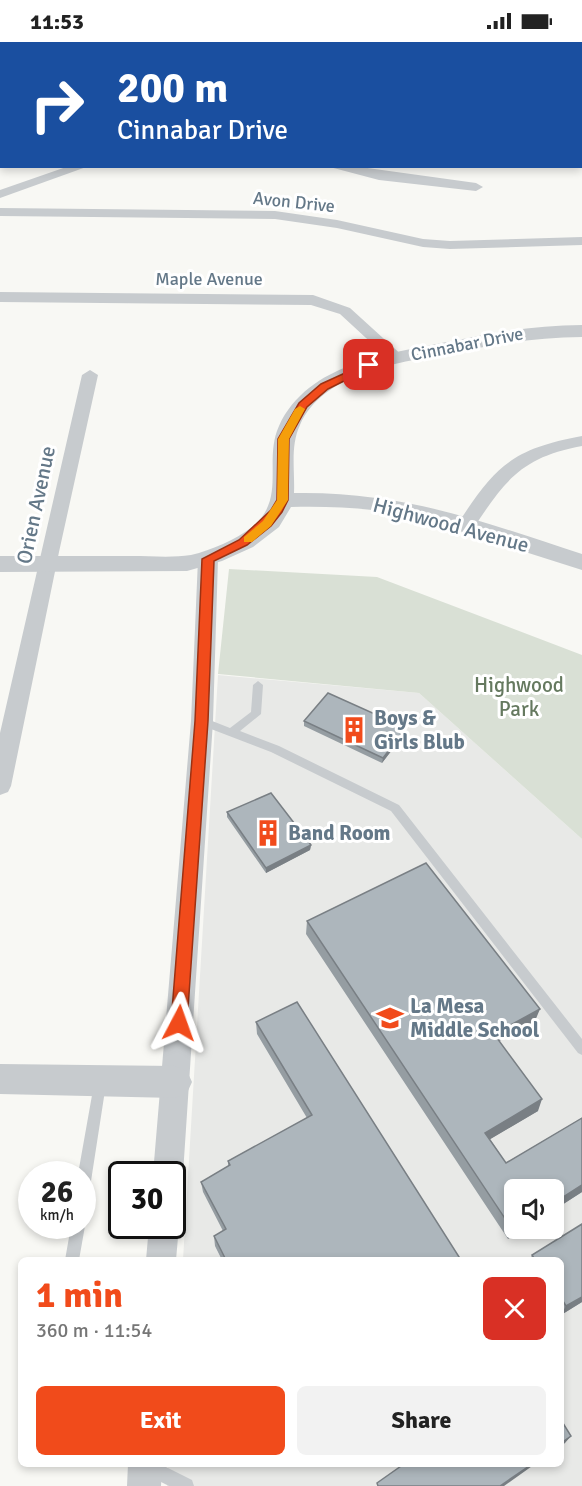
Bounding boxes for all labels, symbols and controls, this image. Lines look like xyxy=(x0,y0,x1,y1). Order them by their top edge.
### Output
text: 11:53 xyxy=(30,8,84,35)
text: 200 m xyxy=(117,63,228,114)
icon: right xyxy=(18,66,96,144)
text: Cinnabar Drive xyxy=(117,114,288,147)
street label: Avon Drive xyxy=(252,187,336,217)
street label: Maple Avenue xyxy=(155,268,263,290)
street label: Cinnabar Drive xyxy=(409,322,525,366)
pin xyxy=(343,339,394,390)
icon: arrive xyxy=(352,348,385,381)
street label: Orien Avenue xyxy=(11,444,61,566)
street label: Highwood Avenue xyxy=(370,492,532,558)
park label: Highwood Park xyxy=(474,672,564,722)
place label: Boys & Girls Blub xyxy=(374,705,465,755)
building icon: Boys & Girls Blub xyxy=(339,715,369,745)
building icon: Band Room xyxy=(253,818,283,848)
place label: Band Room xyxy=(288,820,391,846)
position arrow xyxy=(147,991,211,1055)
place label: La Mesa Middle School xyxy=(410,993,540,1043)
school or university icon: La Mesa Middle School xyxy=(375,1003,405,1033)
speed limit sign: 30 xyxy=(108,1161,186,1239)
text: 26 xyxy=(41,1174,73,1211)
map controls xyxy=(504,1179,564,1239)
button: sound xyxy=(504,1179,564,1239)
text: km/h xyxy=(40,1206,74,1224)
text: 1 min xyxy=(36,1273,123,1318)
button: close xyxy=(483,1277,546,1340)
text: 360 m · 11:54 xyxy=(36,1318,152,1343)
button: Exit xyxy=(36,1386,285,1455)
button: Share xyxy=(297,1386,546,1455)

